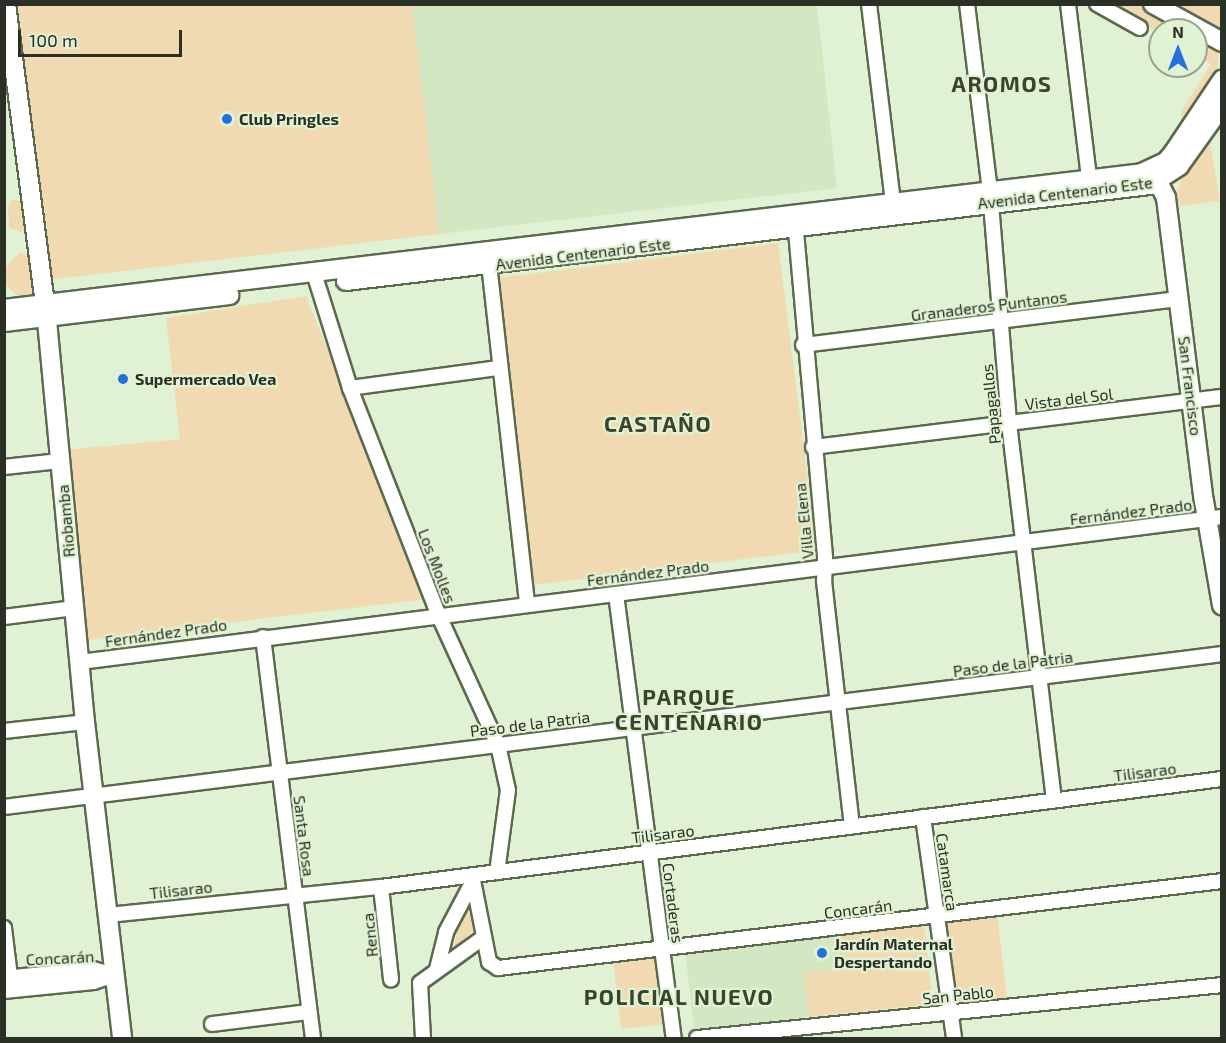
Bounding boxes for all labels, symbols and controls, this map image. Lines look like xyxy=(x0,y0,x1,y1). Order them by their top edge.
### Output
scale bar xyxy=(21,18,184,56)
north arrow xyxy=(1148,18,1208,78)
text: N xyxy=(1172,22,1184,41)
text: 100 m xyxy=(29,29,78,51)
district label: AROMOS xyxy=(952,71,1052,97)
place label: Club Pringles xyxy=(239,109,339,129)
marker: Club Pringles xyxy=(220,112,234,126)
street label: Avenida Centenario Este xyxy=(976,173,1154,213)
street label: Avenida Centenario Este xyxy=(494,234,672,274)
street label: Granaderos Puntanos xyxy=(910,287,1068,325)
street label: San Francisco xyxy=(1174,335,1206,437)
street label: Papagallos xyxy=(977,363,1005,445)
place label: Supermercado Vea xyxy=(135,369,277,389)
marker: Supermercado Vea xyxy=(116,372,130,386)
street label: Vista del Sol xyxy=(1024,384,1114,414)
district label: CASTAÑO xyxy=(604,411,712,437)
street label: Villa Elena xyxy=(790,482,818,560)
street label: Riobamba xyxy=(53,484,79,558)
street label: Fernández Prado xyxy=(1069,495,1193,529)
street label: Los Molles xyxy=(414,526,460,606)
street label: Fernández Prado xyxy=(586,556,710,590)
street label: Fernández Prado xyxy=(104,615,228,651)
street label: Paso de la Patria xyxy=(952,647,1074,681)
district label: PARQUE CENTENARIO xyxy=(615,683,763,734)
street label: Paso de la Patria xyxy=(469,707,591,741)
street label: Tilisarao xyxy=(1112,759,1178,785)
street label: Santa Rosa xyxy=(290,794,318,878)
street label: Tilisarao xyxy=(630,821,696,847)
street label: Catamarca xyxy=(932,832,962,912)
street label: Cortaderas xyxy=(659,862,687,944)
street label: Tilisarao xyxy=(149,877,213,903)
street label: Concarán xyxy=(823,895,893,923)
street label: Renca xyxy=(358,912,382,958)
place label: Jardín Maternal Despertando xyxy=(834,934,953,972)
marker: Jardín Maternal Despertando xyxy=(815,946,829,960)
street label: Concarán xyxy=(25,947,95,969)
street label: San Pablo xyxy=(921,982,995,1008)
district label: POLICIAL NUEVO xyxy=(584,984,774,1010)

